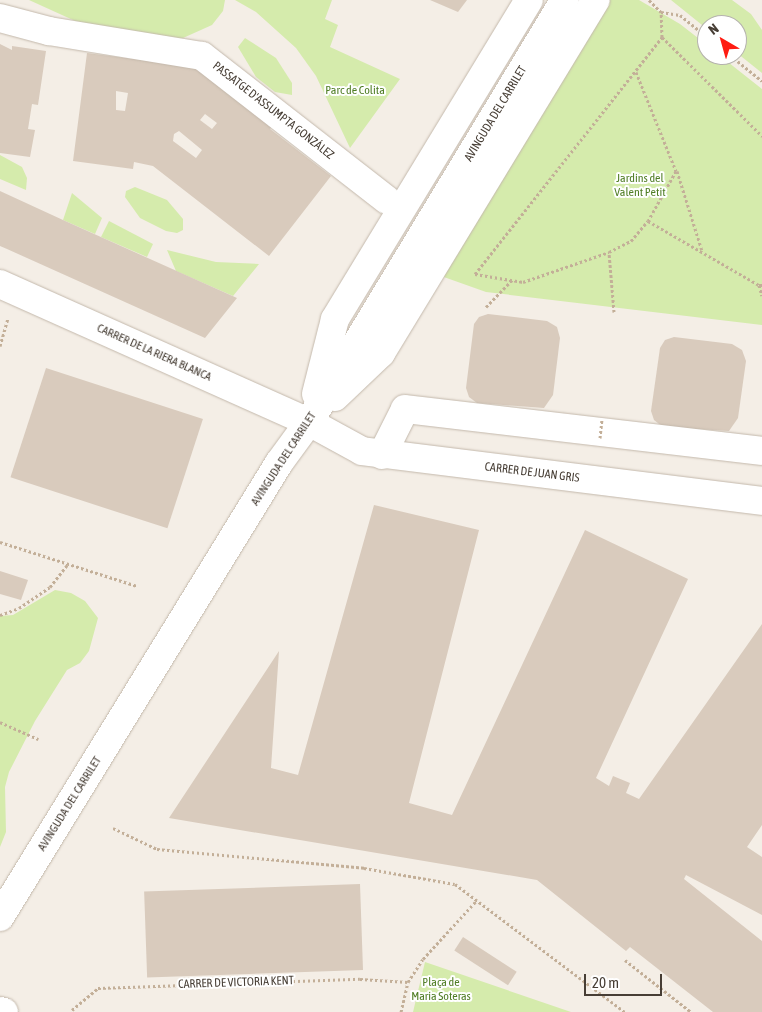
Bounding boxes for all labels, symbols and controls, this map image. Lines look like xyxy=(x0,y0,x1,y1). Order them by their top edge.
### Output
north arrow xyxy=(697,15,747,65)
text: N xyxy=(705,20,722,38)
street label: PASSATGE D'ASSUMPTA GONZÁLEZ xyxy=(210,59,336,163)
street label: AVINGUDA DEL CARRILET xyxy=(462,64,530,164)
park label: Parc de Colita xyxy=(325,84,385,98)
park label: Jardins del Valent Petit xyxy=(614,172,666,200)
street label: CARRER DE LA RIERA BLANCA xyxy=(94,321,214,385)
street label: AVINGUDA DEL CARRILET xyxy=(248,409,320,509)
street label: CARRER DE JUAN GRIS xyxy=(484,460,580,486)
street label: AVINGUDA DEL CARRILET xyxy=(35,754,105,854)
scale bar xyxy=(587,964,664,996)
street label: CARRER DE VICTORIA KENT xyxy=(178,974,294,992)
text: 20 m xyxy=(592,974,619,991)
park label: Plaça de Maria Soteras xyxy=(411,976,471,1004)

